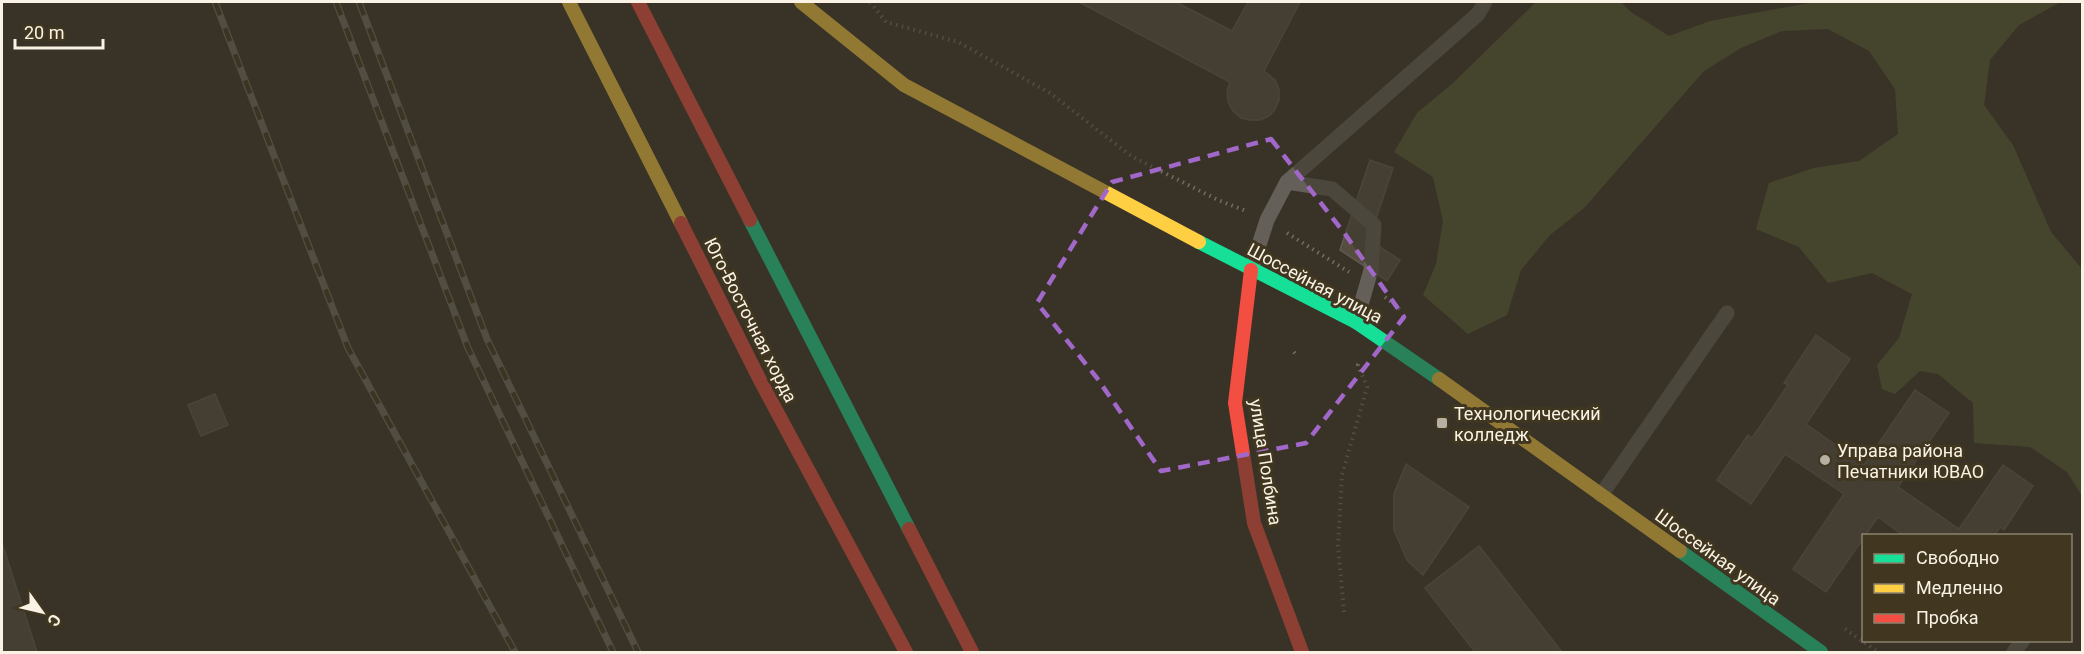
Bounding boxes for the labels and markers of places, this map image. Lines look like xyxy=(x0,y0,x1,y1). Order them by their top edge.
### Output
place label: Технологический колледж xyxy=(1454,403,1601,445)
marker: Технологический колледж xyxy=(1435,416,1449,430)
place label: Управа района Печатники ЮВАО xyxy=(1837,440,1984,482)
marker: Управа района Печатники ЮВАО xyxy=(1818,453,1832,467)

